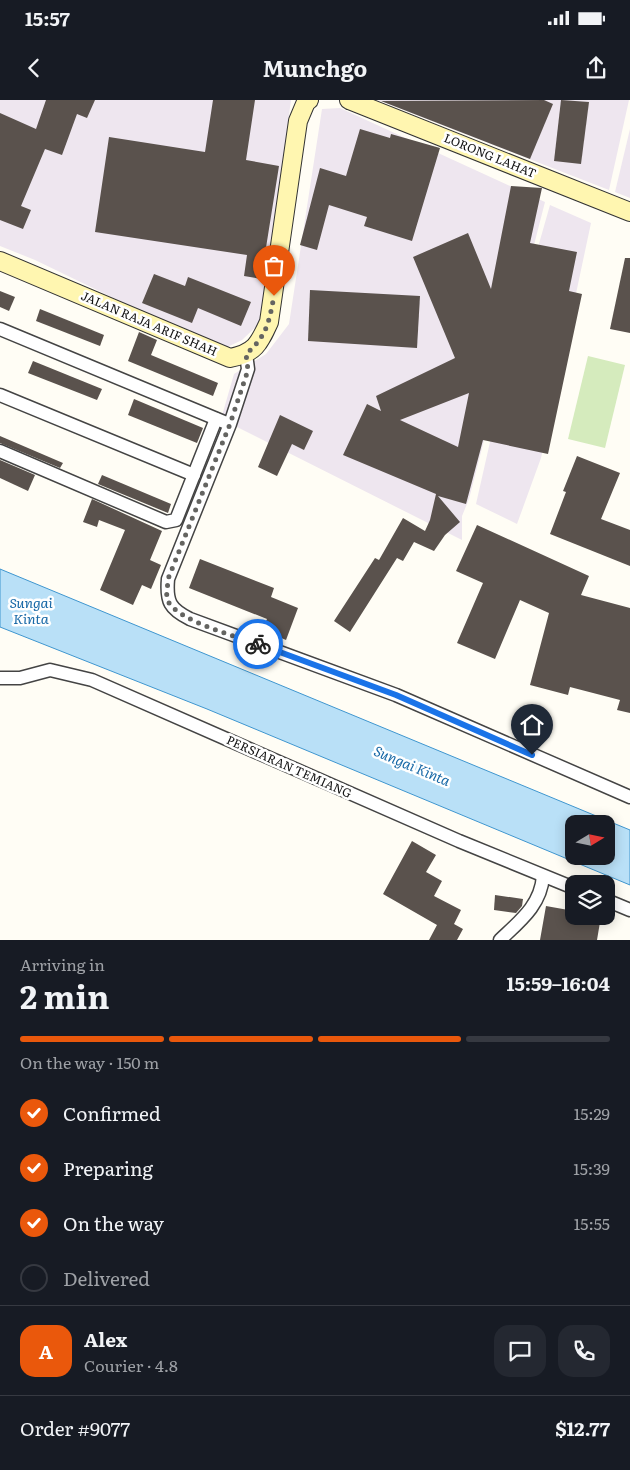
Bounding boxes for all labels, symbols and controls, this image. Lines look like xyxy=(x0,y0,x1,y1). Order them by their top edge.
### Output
text: 15:57 xyxy=(25,4,70,32)
text: Munchgo xyxy=(263,51,367,84)
icon: back xyxy=(20,54,48,82)
icon: share xyxy=(582,54,610,82)
street label: LORONG LAHAT xyxy=(441,128,539,182)
pin xyxy=(253,245,295,296)
icon: bag xyxy=(260,252,288,280)
street label: JALAN RAJA ARIF SHAH xyxy=(78,286,220,360)
water label: Sungai Kinta xyxy=(9,592,53,628)
courier xyxy=(233,619,283,669)
icon: bike xyxy=(244,630,272,658)
pin xyxy=(511,704,553,755)
icon: home xyxy=(518,711,546,739)
street label: PERSIARAN TEMIANG xyxy=(224,730,355,802)
water label: Sungai Kinta xyxy=(371,740,454,790)
north arrow xyxy=(565,815,615,865)
map controls xyxy=(565,815,615,925)
button: layers xyxy=(565,875,615,925)
text: Arriving in xyxy=(20,952,105,976)
text: 15:59–16:04 xyxy=(507,969,610,997)
text: 2 min xyxy=(20,971,109,1019)
text: On the way · 150 m xyxy=(20,1050,159,1074)
icon: check xyxy=(20,1099,48,1127)
text: Confirmed xyxy=(63,1099,161,1127)
text: 15:29 xyxy=(574,1101,610,1125)
icon: check xyxy=(20,1154,48,1182)
text: Preparing xyxy=(63,1154,153,1182)
text: 15:39 xyxy=(573,1156,610,1180)
icon: check xyxy=(20,1209,48,1237)
text: On the way xyxy=(63,1209,164,1237)
text: 15:55 xyxy=(574,1211,610,1235)
text: Delivered xyxy=(63,1264,150,1292)
text: Alex xyxy=(84,1325,127,1353)
button: chat xyxy=(494,1325,546,1377)
button: phone xyxy=(558,1325,610,1377)
text: A xyxy=(39,1337,53,1365)
text: Courier · 4.8 xyxy=(84,1353,178,1377)
text: Order #9077 xyxy=(20,1414,130,1442)
text: $12.77 xyxy=(555,1414,610,1442)

